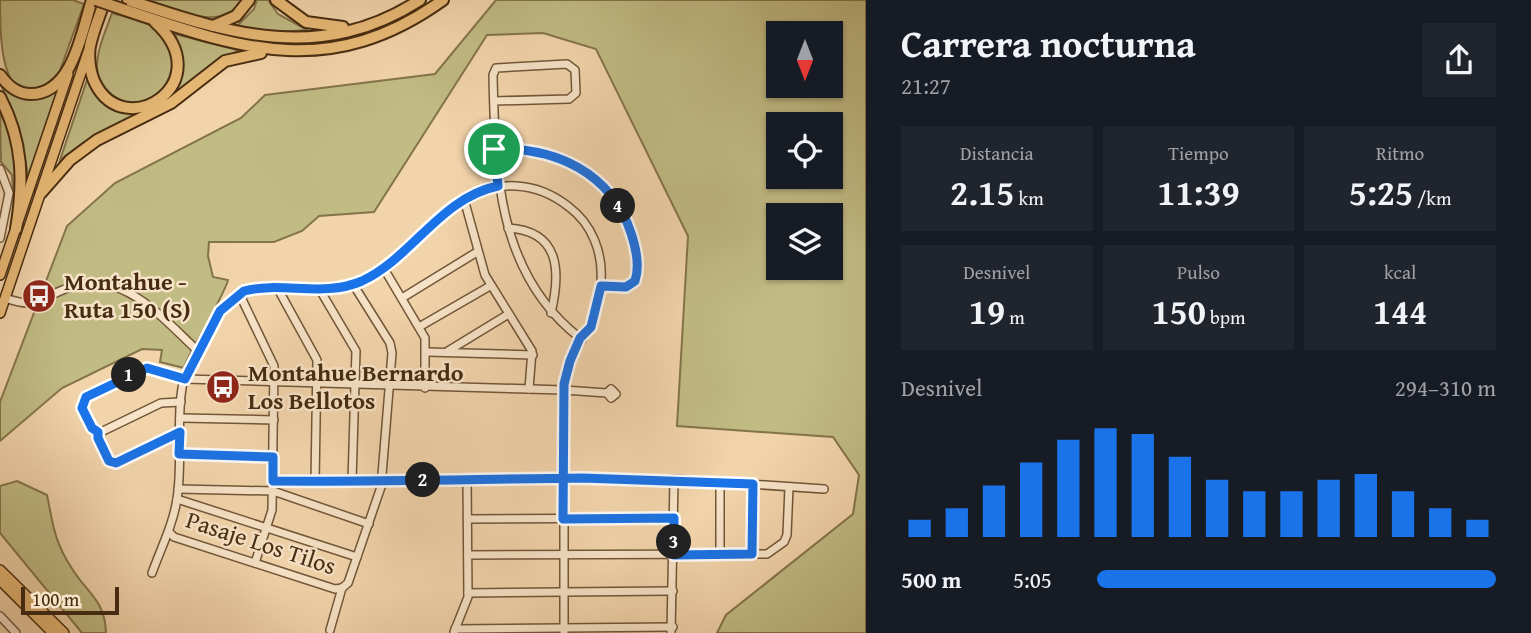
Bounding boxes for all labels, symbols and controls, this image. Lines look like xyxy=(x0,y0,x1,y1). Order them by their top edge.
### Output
text: Carrera nocturna xyxy=(901,15,1196,71)
north arrow xyxy=(766,21,844,98)
map controls xyxy=(766,21,843,280)
button: share xyxy=(1422,23,1496,97)
text: 21:27 xyxy=(901,69,951,102)
button: locate xyxy=(766,112,843,189)
pin xyxy=(464,119,524,179)
icon: arrive xyxy=(475,130,513,168)
text: Distancia xyxy=(960,139,1034,167)
text: Tiempo xyxy=(1168,139,1229,167)
text: Ritmo xyxy=(1376,139,1424,167)
text: 2.15 xyxy=(950,167,1014,218)
text: 11:39 xyxy=(1157,167,1240,218)
text: 5:25 xyxy=(1349,167,1413,218)
text: km xyxy=(1014,184,1044,212)
text: /km xyxy=(1413,184,1451,212)
pin: 4 xyxy=(600,188,636,224)
text: 4 xyxy=(613,191,622,219)
button: layers xyxy=(766,203,843,280)
text: Desnivel xyxy=(963,258,1030,286)
text: Pulso xyxy=(1177,258,1220,286)
text: kcal xyxy=(1384,258,1416,286)
place label: Montahue - Ruta 150 (S) xyxy=(64,264,191,327)
bus stop icon: Montahue - Ruta 150 (S) xyxy=(20,277,58,315)
text: 19 xyxy=(969,286,1005,337)
text: 150 xyxy=(1151,286,1206,337)
text: 144 xyxy=(1373,286,1427,337)
text: m xyxy=(1005,303,1025,331)
text: bpm xyxy=(1206,303,1246,331)
place label: Montahue Bernardo Los Bellotos xyxy=(248,355,464,418)
pin: 1 xyxy=(111,358,146,392)
text: 1 xyxy=(124,360,133,388)
bus stop icon: Montahue Bernardo Los Bellotos xyxy=(204,368,242,406)
text: Desnivel xyxy=(901,371,982,404)
text: 294–310 m xyxy=(1395,371,1496,404)
pin: 2 xyxy=(406,462,440,498)
text: 2 xyxy=(418,465,427,493)
street label: Pasaje Los Tilos xyxy=(182,502,341,583)
pin: 3 xyxy=(656,524,692,560)
text: 3 xyxy=(669,527,678,555)
text: 500 m xyxy=(901,563,962,596)
text: 5:05 xyxy=(1013,563,1052,596)
scale bar xyxy=(21,584,119,616)
text: 100 m xyxy=(32,585,79,613)

